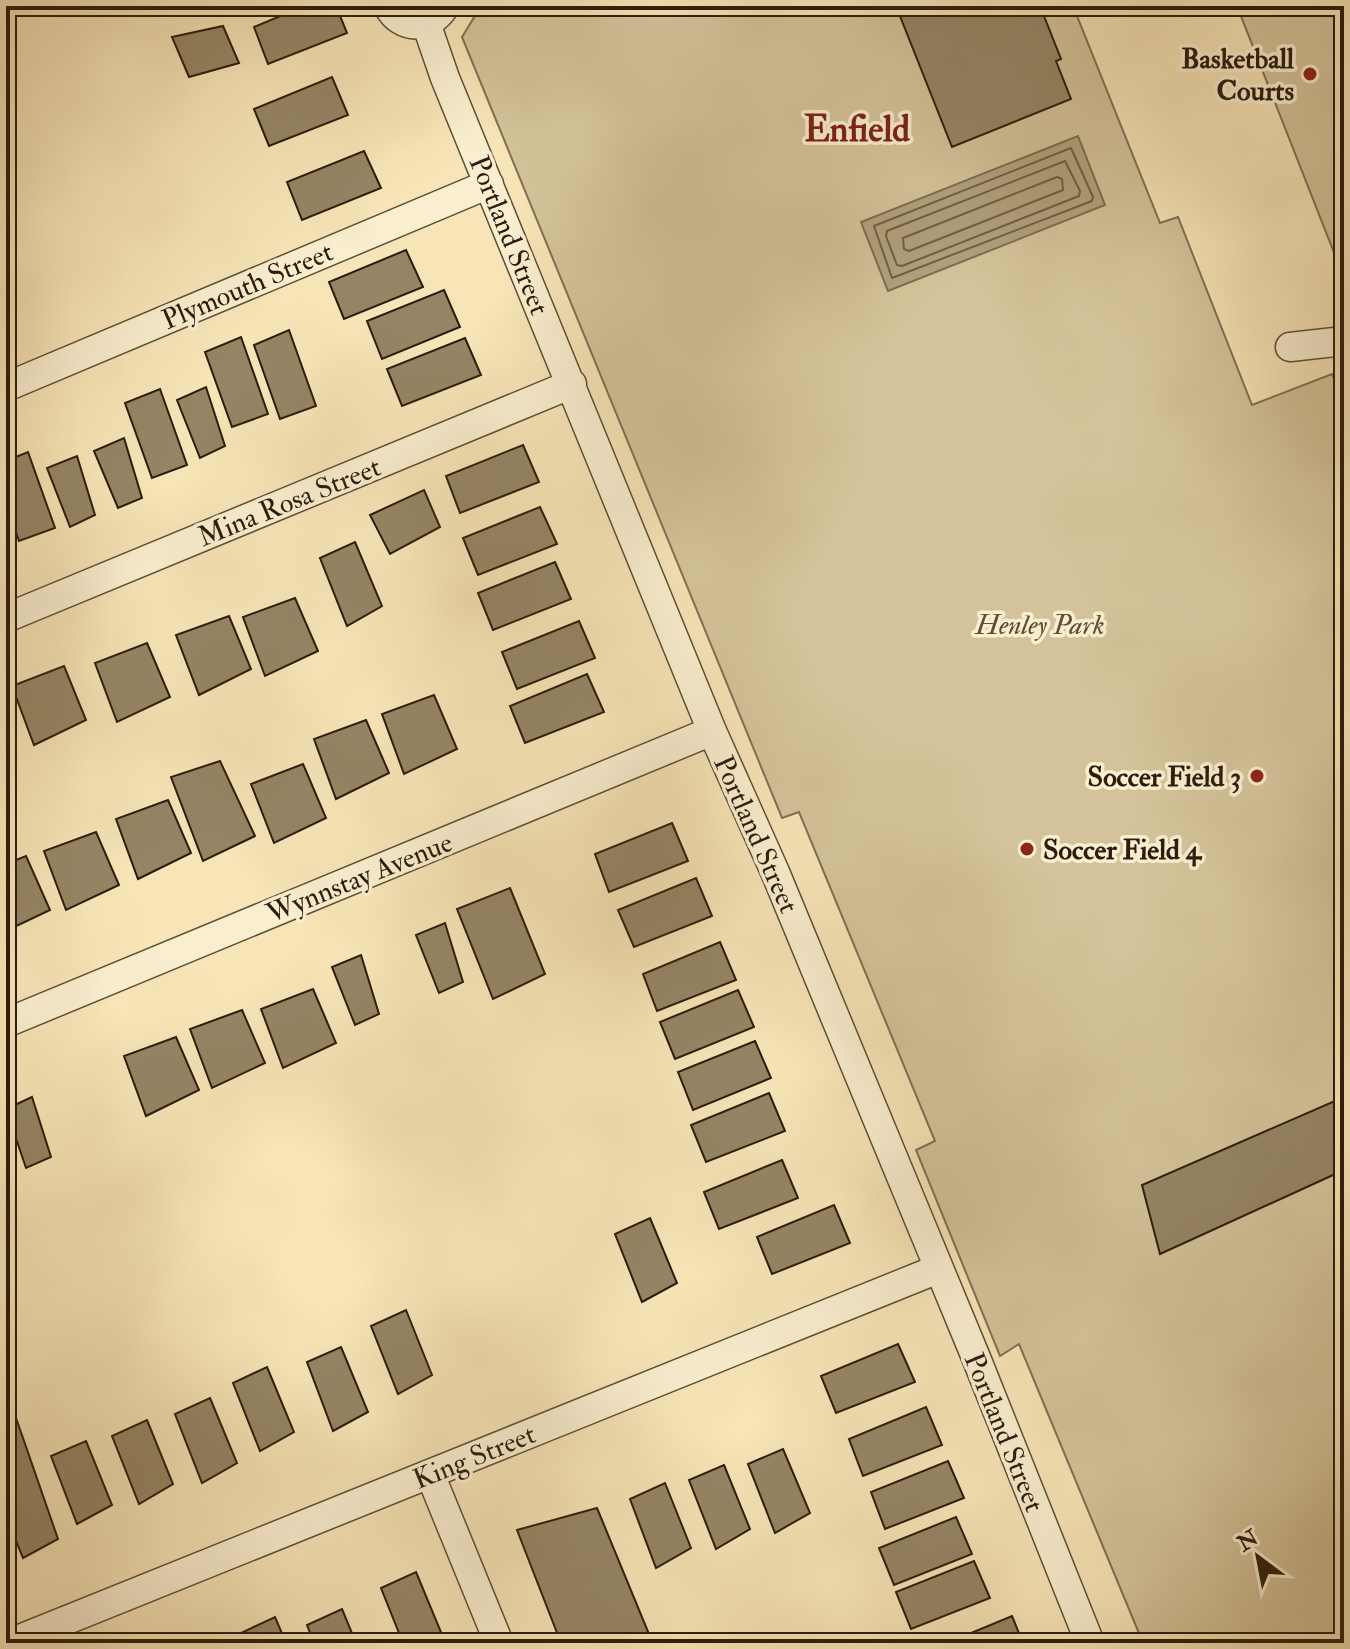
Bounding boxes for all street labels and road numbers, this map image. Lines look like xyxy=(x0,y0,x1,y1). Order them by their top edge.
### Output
street label: Portland Street xyxy=(461,151,556,320)
street label: Plymouth Street xyxy=(157,235,338,338)
street label: Mina Rosa Street xyxy=(193,450,386,555)
street label: Portland Street xyxy=(705,750,806,919)
street label: Wynnstay Avenue xyxy=(260,825,458,932)
street label: Portland Street xyxy=(956,1348,1051,1517)
street label: King Street xyxy=(408,1417,541,1498)

